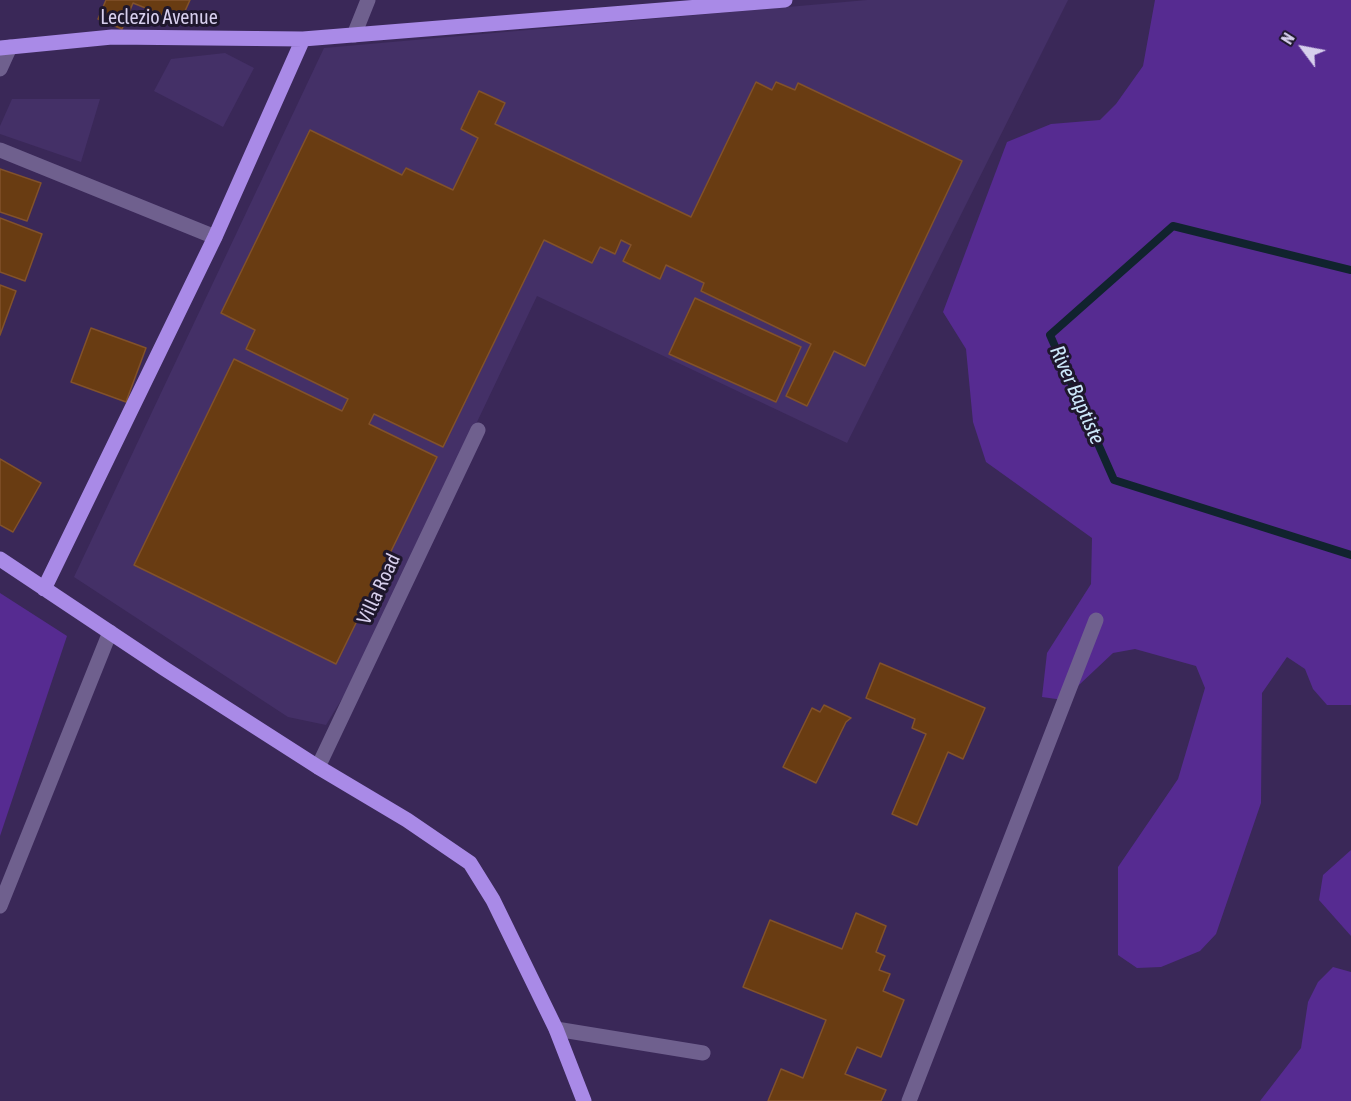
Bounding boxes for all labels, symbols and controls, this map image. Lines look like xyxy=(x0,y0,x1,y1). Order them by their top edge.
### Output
street label: Leclezio Avenue xyxy=(100,6,218,30)
north arrow xyxy=(1273,18,1333,78)
text: N xyxy=(1278,30,1298,47)
water label: River Baptiste xyxy=(1044,342,1110,448)
street label: Villa Road xyxy=(352,550,406,628)

